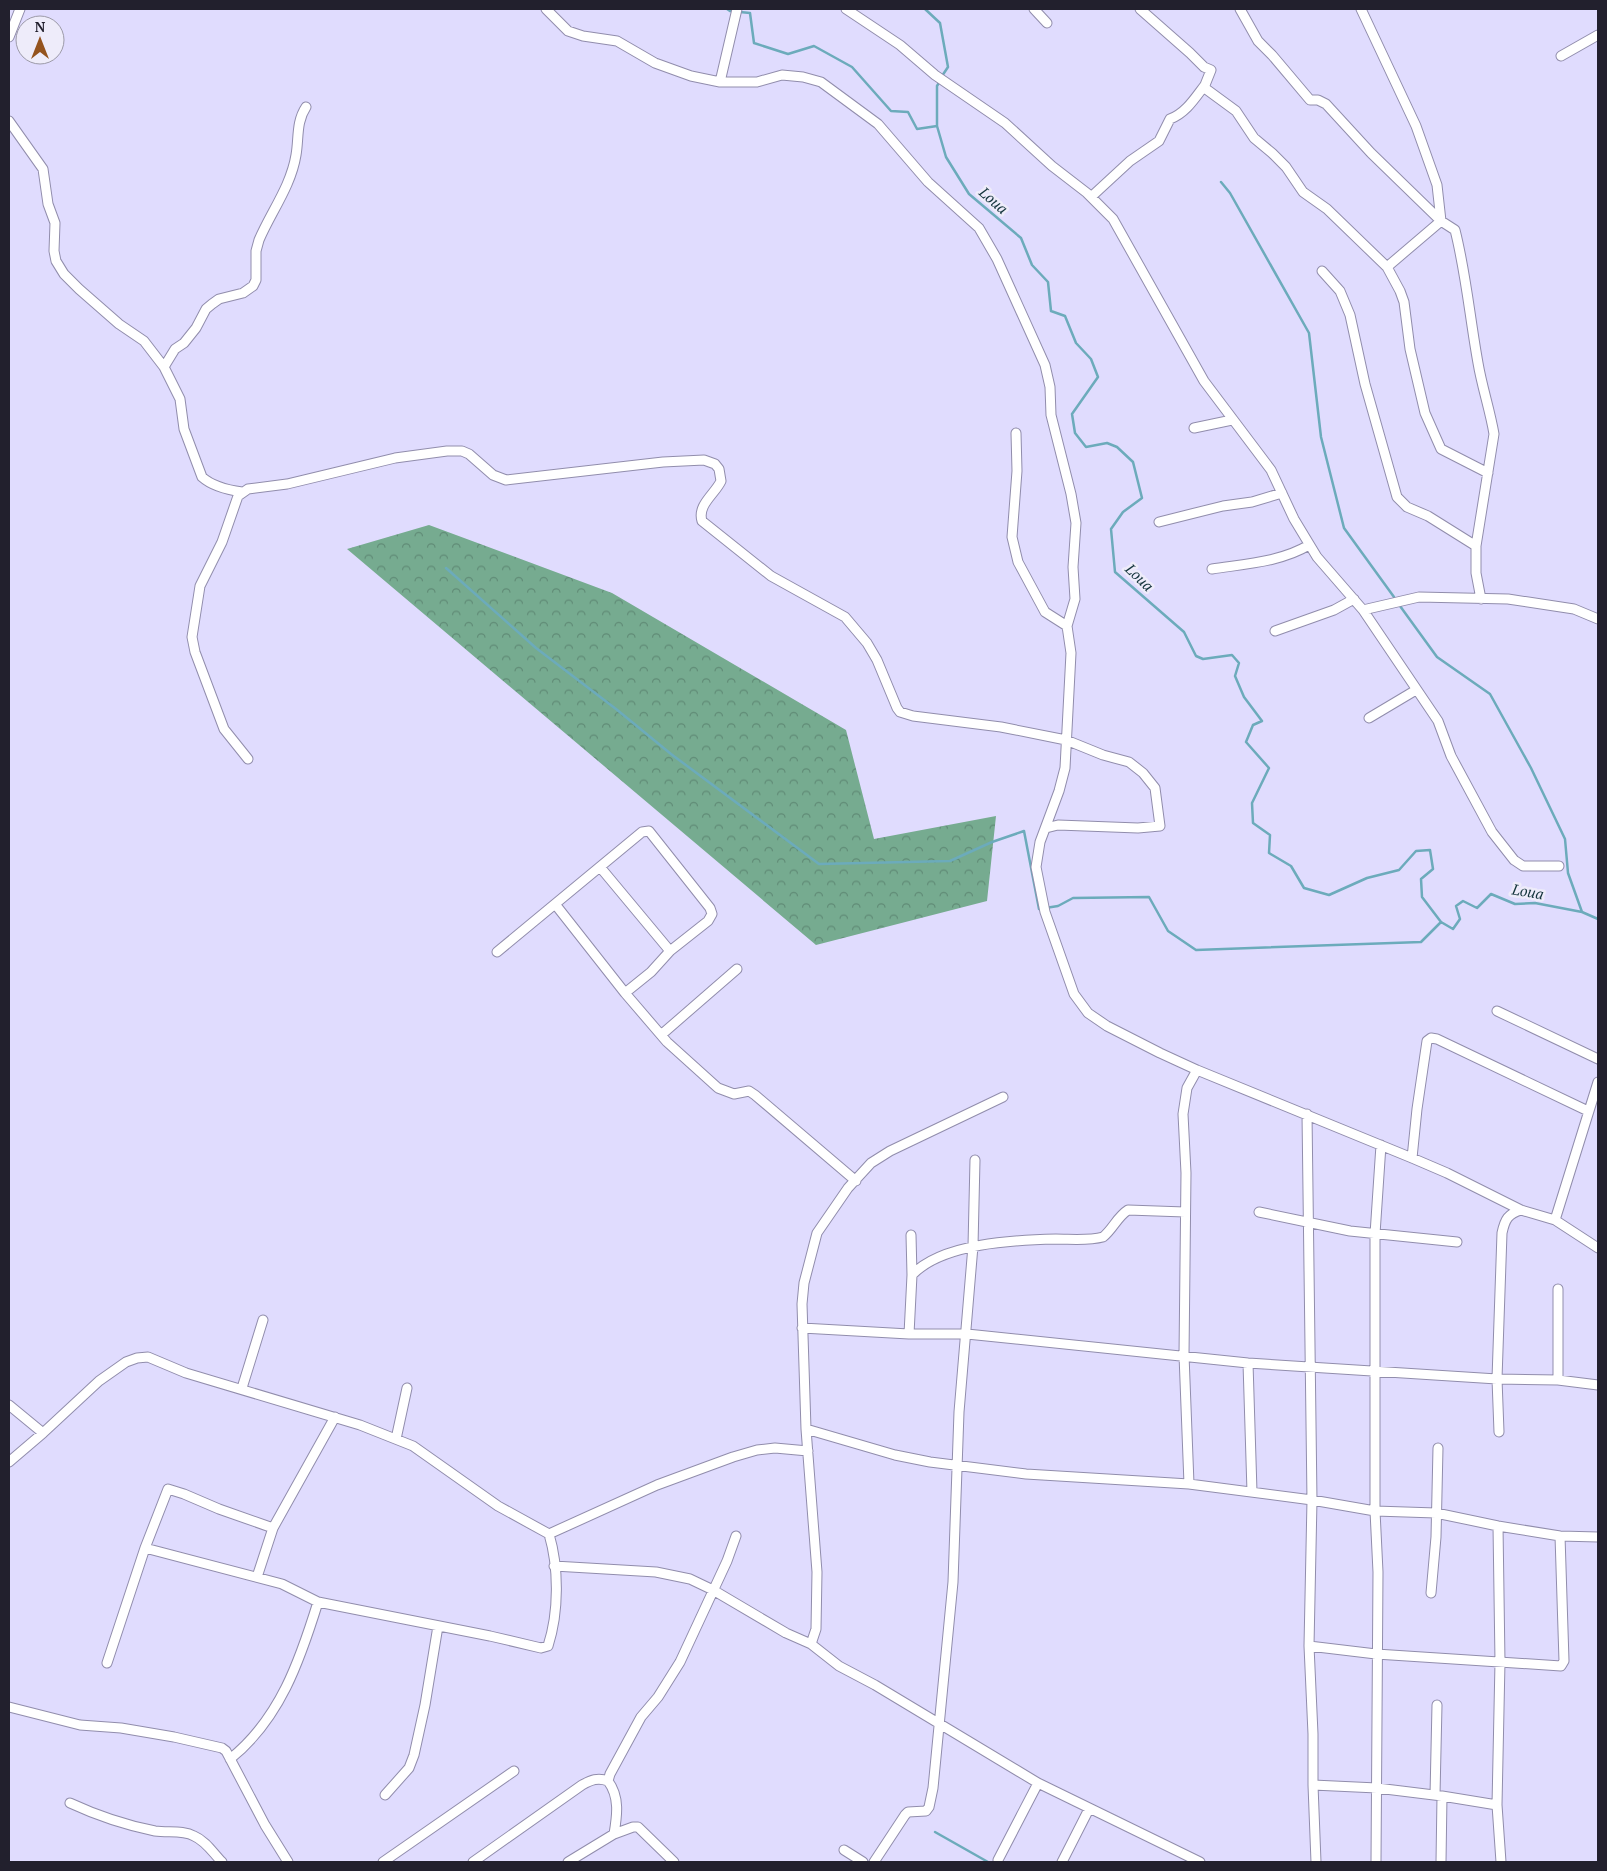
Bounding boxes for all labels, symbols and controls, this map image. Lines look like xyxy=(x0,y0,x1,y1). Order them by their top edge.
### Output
north arrow xyxy=(15,15,65,65)
text: N xyxy=(35,17,46,36)
water label: Loua xyxy=(975,181,1013,218)
water label: Loua xyxy=(1121,558,1158,595)
water label: Loua xyxy=(1510,878,1545,904)

